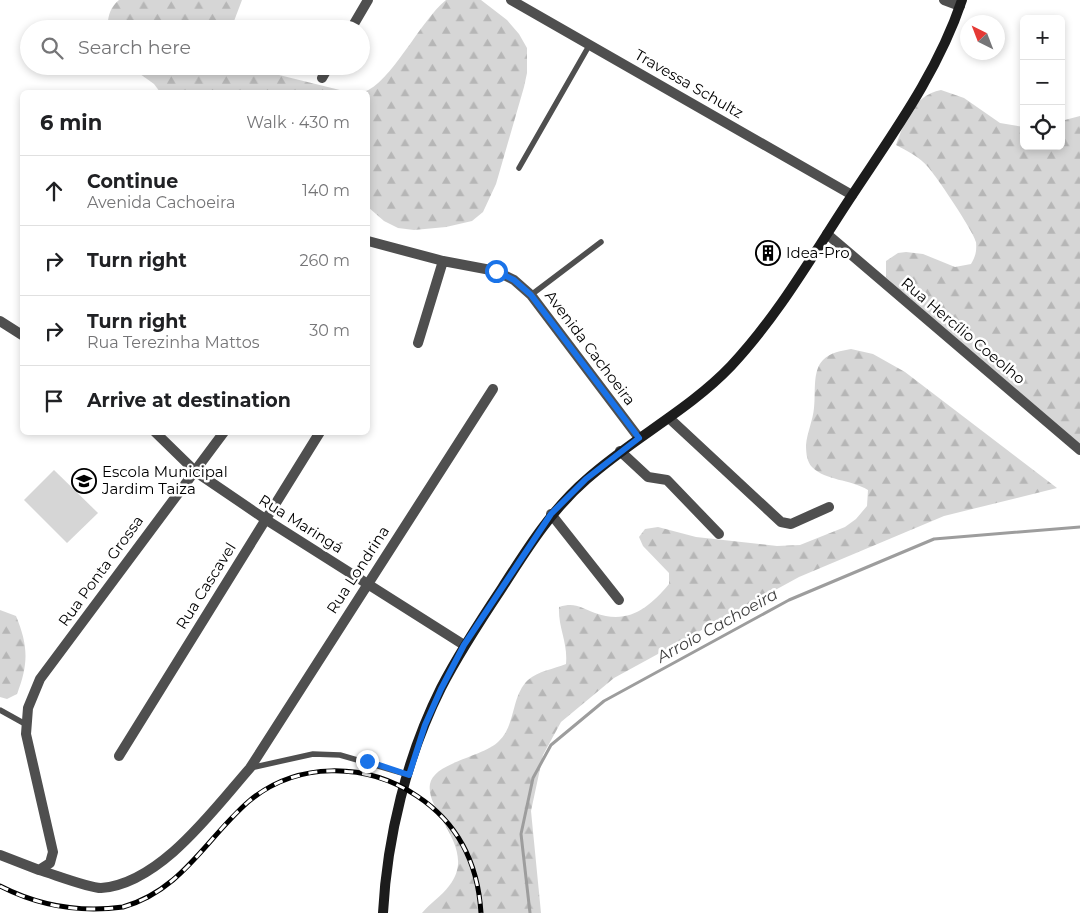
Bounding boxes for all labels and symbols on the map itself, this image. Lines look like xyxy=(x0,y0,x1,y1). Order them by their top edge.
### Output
north arrow xyxy=(960,15,1005,60)
street label: Travessa Schultz xyxy=(632,45,747,123)
building icon: Idea-Pro xyxy=(755,240,781,266)
place label: Idea-Pro xyxy=(786,243,850,262)
route start xyxy=(485,260,508,283)
street label: Rua Hercílio Coeolho xyxy=(897,273,1029,388)
street label: Avenida Cachoeira xyxy=(541,286,640,409)
place label: Escola Municipal Jardim Taiza xyxy=(101,462,228,498)
school or university icon: Escola Municipal Jardim Taiza xyxy=(71,468,97,494)
street label: Rua Maringá xyxy=(255,490,347,557)
street label: Rua Ponta Grossa xyxy=(54,511,147,630)
street label: Rua Londrina xyxy=(322,522,393,617)
street label: Rua Cascavel xyxy=(171,539,240,633)
water label: Arroio Cachoeira xyxy=(653,584,781,667)
route end xyxy=(356,750,379,773)

